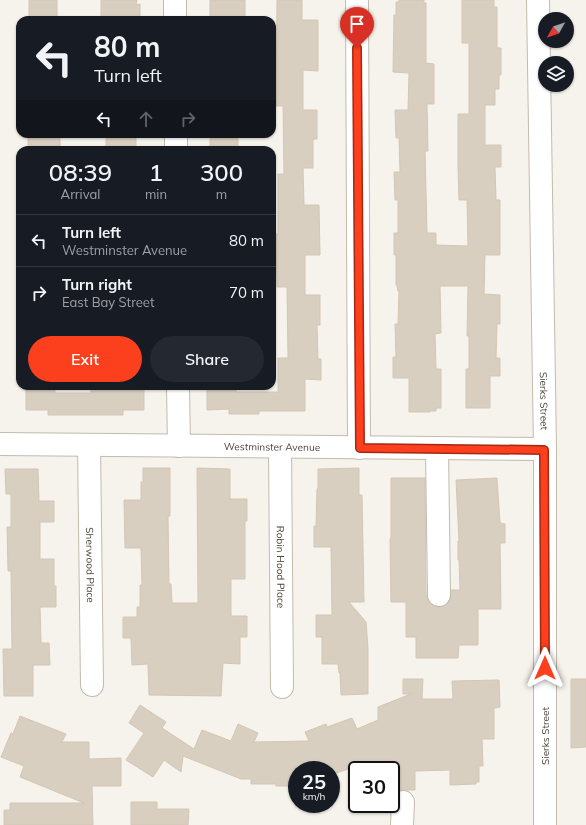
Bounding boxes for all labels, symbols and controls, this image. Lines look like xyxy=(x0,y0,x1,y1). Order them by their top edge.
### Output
pin xyxy=(340,7.0,374,48)
north arrow xyxy=(538,12,574,48)
map controls xyxy=(538,12,574,92)
icon: arrive xyxy=(346,13,368,35)
text: 80 m xyxy=(94,29,160,64)
icon: left xyxy=(28,32,80,84)
button: layers xyxy=(538,56,574,92)
text: Turn left xyxy=(94,64,162,87)
icon: left xyxy=(93,108,115,130)
icon: ahead xyxy=(135,108,157,130)
icon: right xyxy=(177,108,199,130)
text: 08:39 xyxy=(49,157,112,187)
text: 1 xyxy=(149,157,163,187)
text: 300 xyxy=(200,157,243,187)
text: Arrival xyxy=(61,186,100,202)
text: min xyxy=(145,186,167,202)
text: m xyxy=(216,186,227,202)
text: Turn left xyxy=(62,223,121,242)
icon: left xyxy=(28,230,50,252)
text: 80 m xyxy=(229,231,264,250)
text: Westminster Avenue xyxy=(62,242,187,258)
text: Turn right xyxy=(62,275,132,294)
icon: right xyxy=(28,282,50,304)
text: 70 m xyxy=(229,283,264,302)
text: East Bay Street xyxy=(62,294,155,310)
button: Exit xyxy=(28,336,142,382)
button: Share xyxy=(150,336,264,382)
street label: Sierks Street xyxy=(537,372,551,431)
street label: Westminster Avenue xyxy=(224,440,320,453)
street label: Robin Hood Place xyxy=(274,526,288,608)
street label: Sherwood Place xyxy=(84,527,97,603)
position arrow xyxy=(524,647,566,689)
street label: Sierks Street xyxy=(539,707,552,765)
speed limit sign: 30 xyxy=(348,761,400,813)
text: 25 xyxy=(302,769,326,794)
text: km/h xyxy=(303,790,325,803)

